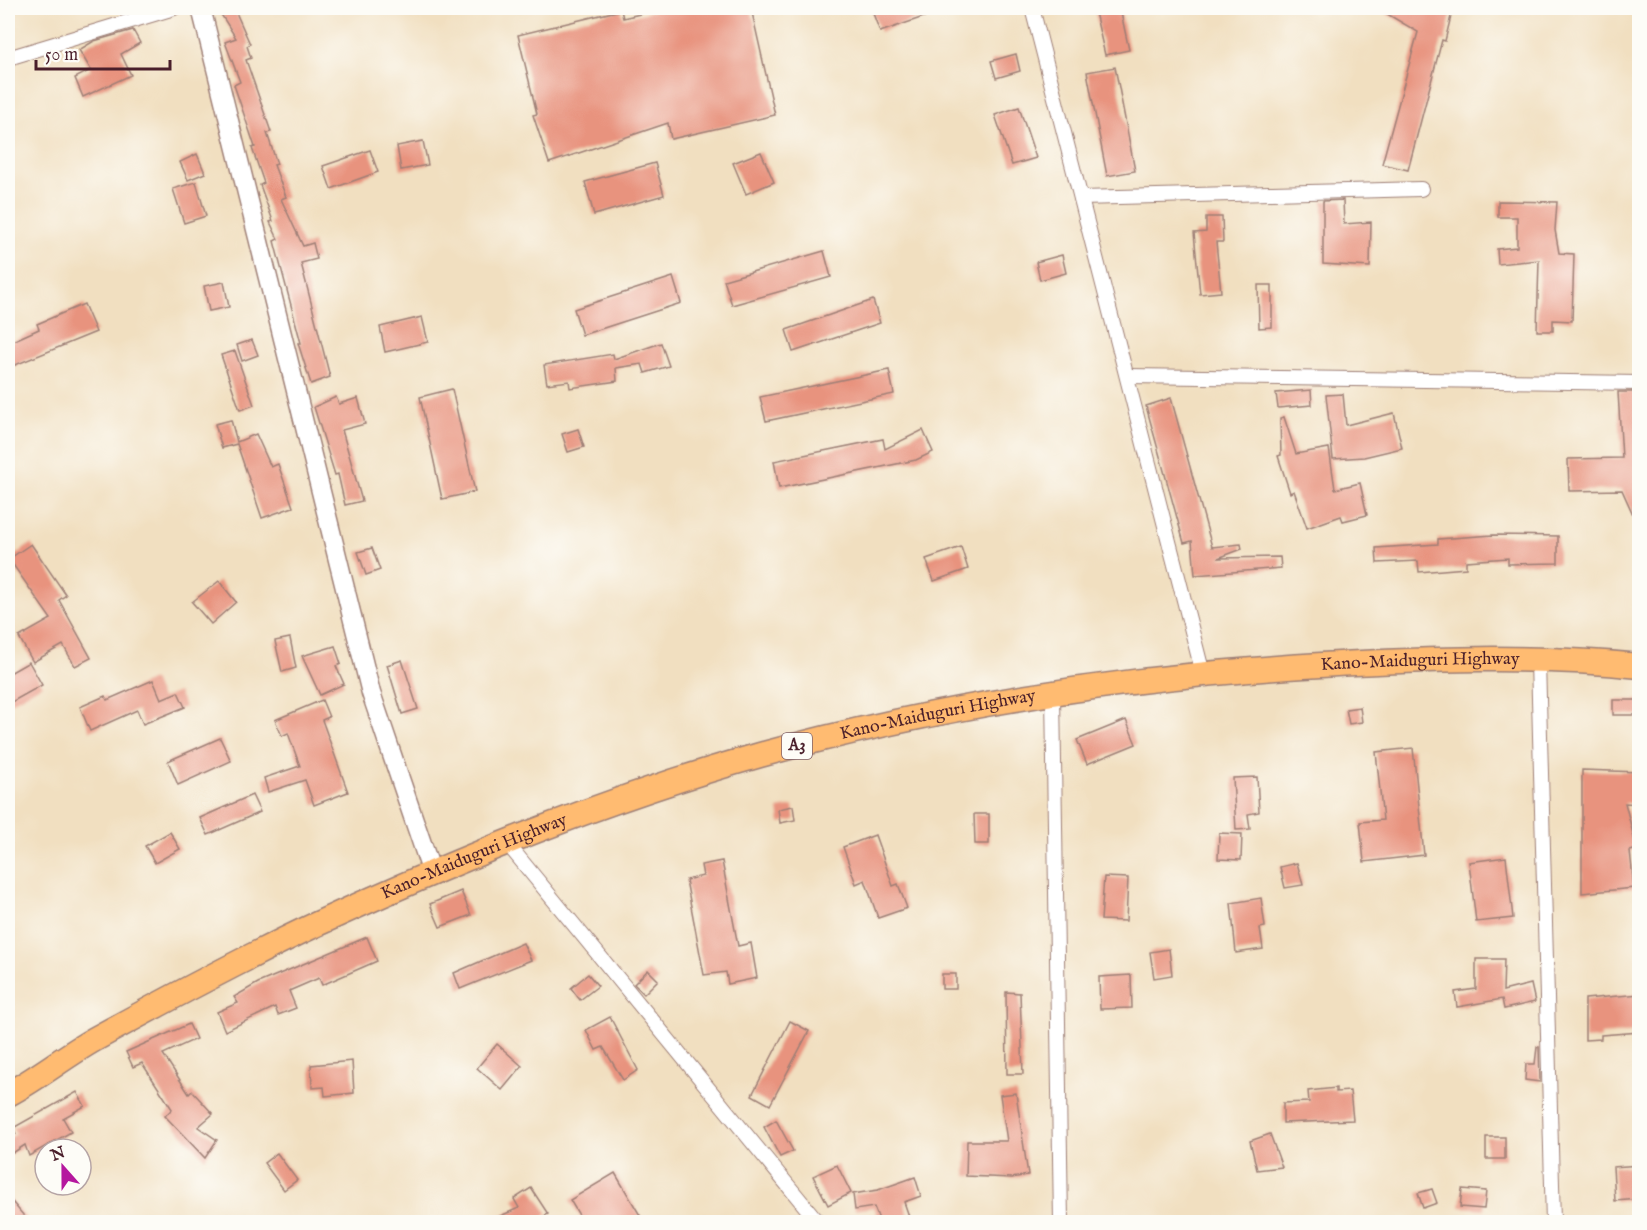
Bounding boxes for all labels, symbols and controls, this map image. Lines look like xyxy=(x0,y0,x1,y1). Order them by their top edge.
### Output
scale bar xyxy=(36,33,170,71)
text: 50 m xyxy=(45,44,78,67)
street label: Kano-Maiduguri Highway xyxy=(1320,648,1520,676)
street label: Kano-Maiduguri Highway xyxy=(838,684,1037,746)
road number: A3 xyxy=(782,733,812,759)
street label: Kano-Maiduguri Highway xyxy=(378,808,570,905)
north arrow xyxy=(33,1137,93,1197)
text: N xyxy=(47,1143,69,1167)

